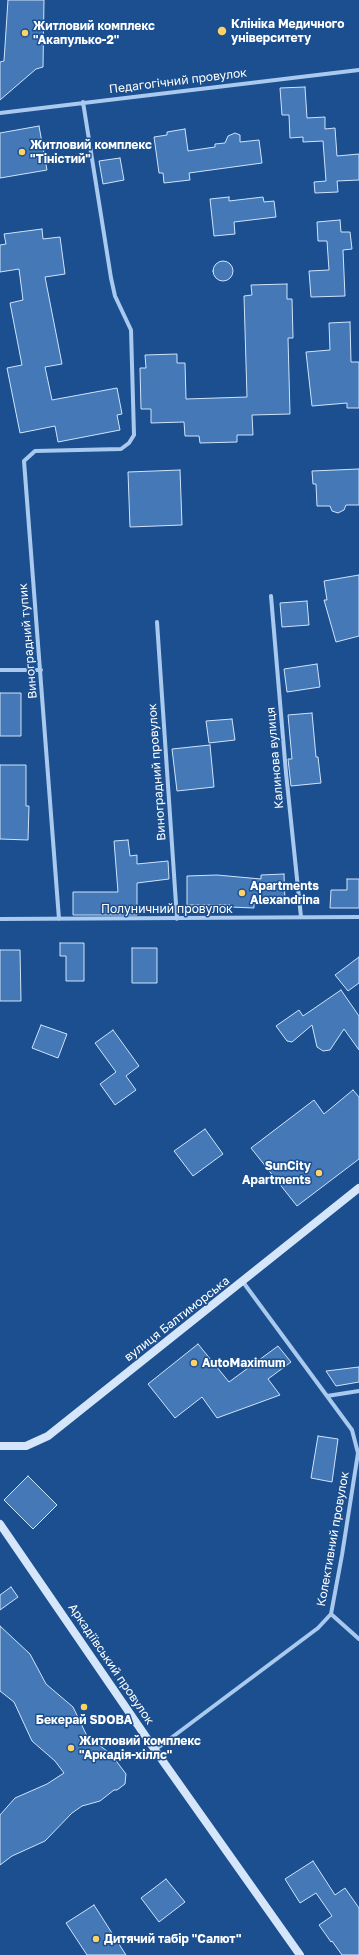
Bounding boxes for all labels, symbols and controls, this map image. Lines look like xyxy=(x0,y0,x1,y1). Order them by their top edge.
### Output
place label: Клініка Медичного університету xyxy=(231,17,344,45)
place label: Житловий комплекс "Акапулько-2" xyxy=(33,19,155,47)
marker: Клініка Медичного університету xyxy=(216,25,228,37)
marker: Житловий комплекс "Акапулько-2" xyxy=(20,28,30,38)
street label: Педагогічний провулок xyxy=(108,65,248,97)
place label: Житловий комплекс "Тіністий" xyxy=(30,138,152,166)
marker: Житловий комплекс "Тіністий" xyxy=(17,147,27,157)
street label: Виноградний тупик xyxy=(16,583,40,699)
street label: Виноградний провулок xyxy=(145,703,169,841)
street label: Калинова вулиця xyxy=(263,706,287,810)
place label: Apartments Alexandrina xyxy=(250,879,320,907)
marker: Apartments Alexandrina xyxy=(237,888,247,898)
street label: Полуничний провулок xyxy=(101,902,233,916)
place label: SunCity Apartments xyxy=(242,1159,311,1187)
marker: SunCity Apartments xyxy=(314,1168,324,1178)
street label: вулиця Балтиморська xyxy=(122,1274,232,1364)
place label: AutoMaximum xyxy=(202,1356,286,1370)
marker: AutoMaximum xyxy=(189,1358,199,1368)
street label: Колективний провулок xyxy=(314,1470,352,1608)
street label: Аркадіївський провулок xyxy=(65,1601,157,1727)
marker: Бекерай SDOBA xyxy=(79,1702,89,1712)
place label: Бекерай SDOBA xyxy=(36,1713,132,1727)
place label: Житловий комплекс "Аркадія-хіллс" xyxy=(79,1734,201,1762)
marker: Житловий комплекс "Аркадія-хіллс" xyxy=(66,1743,76,1753)
place label: Дитячий табір "Салют" xyxy=(104,1932,241,1946)
marker: Дитячий табір "Салют" xyxy=(91,1934,101,1944)

